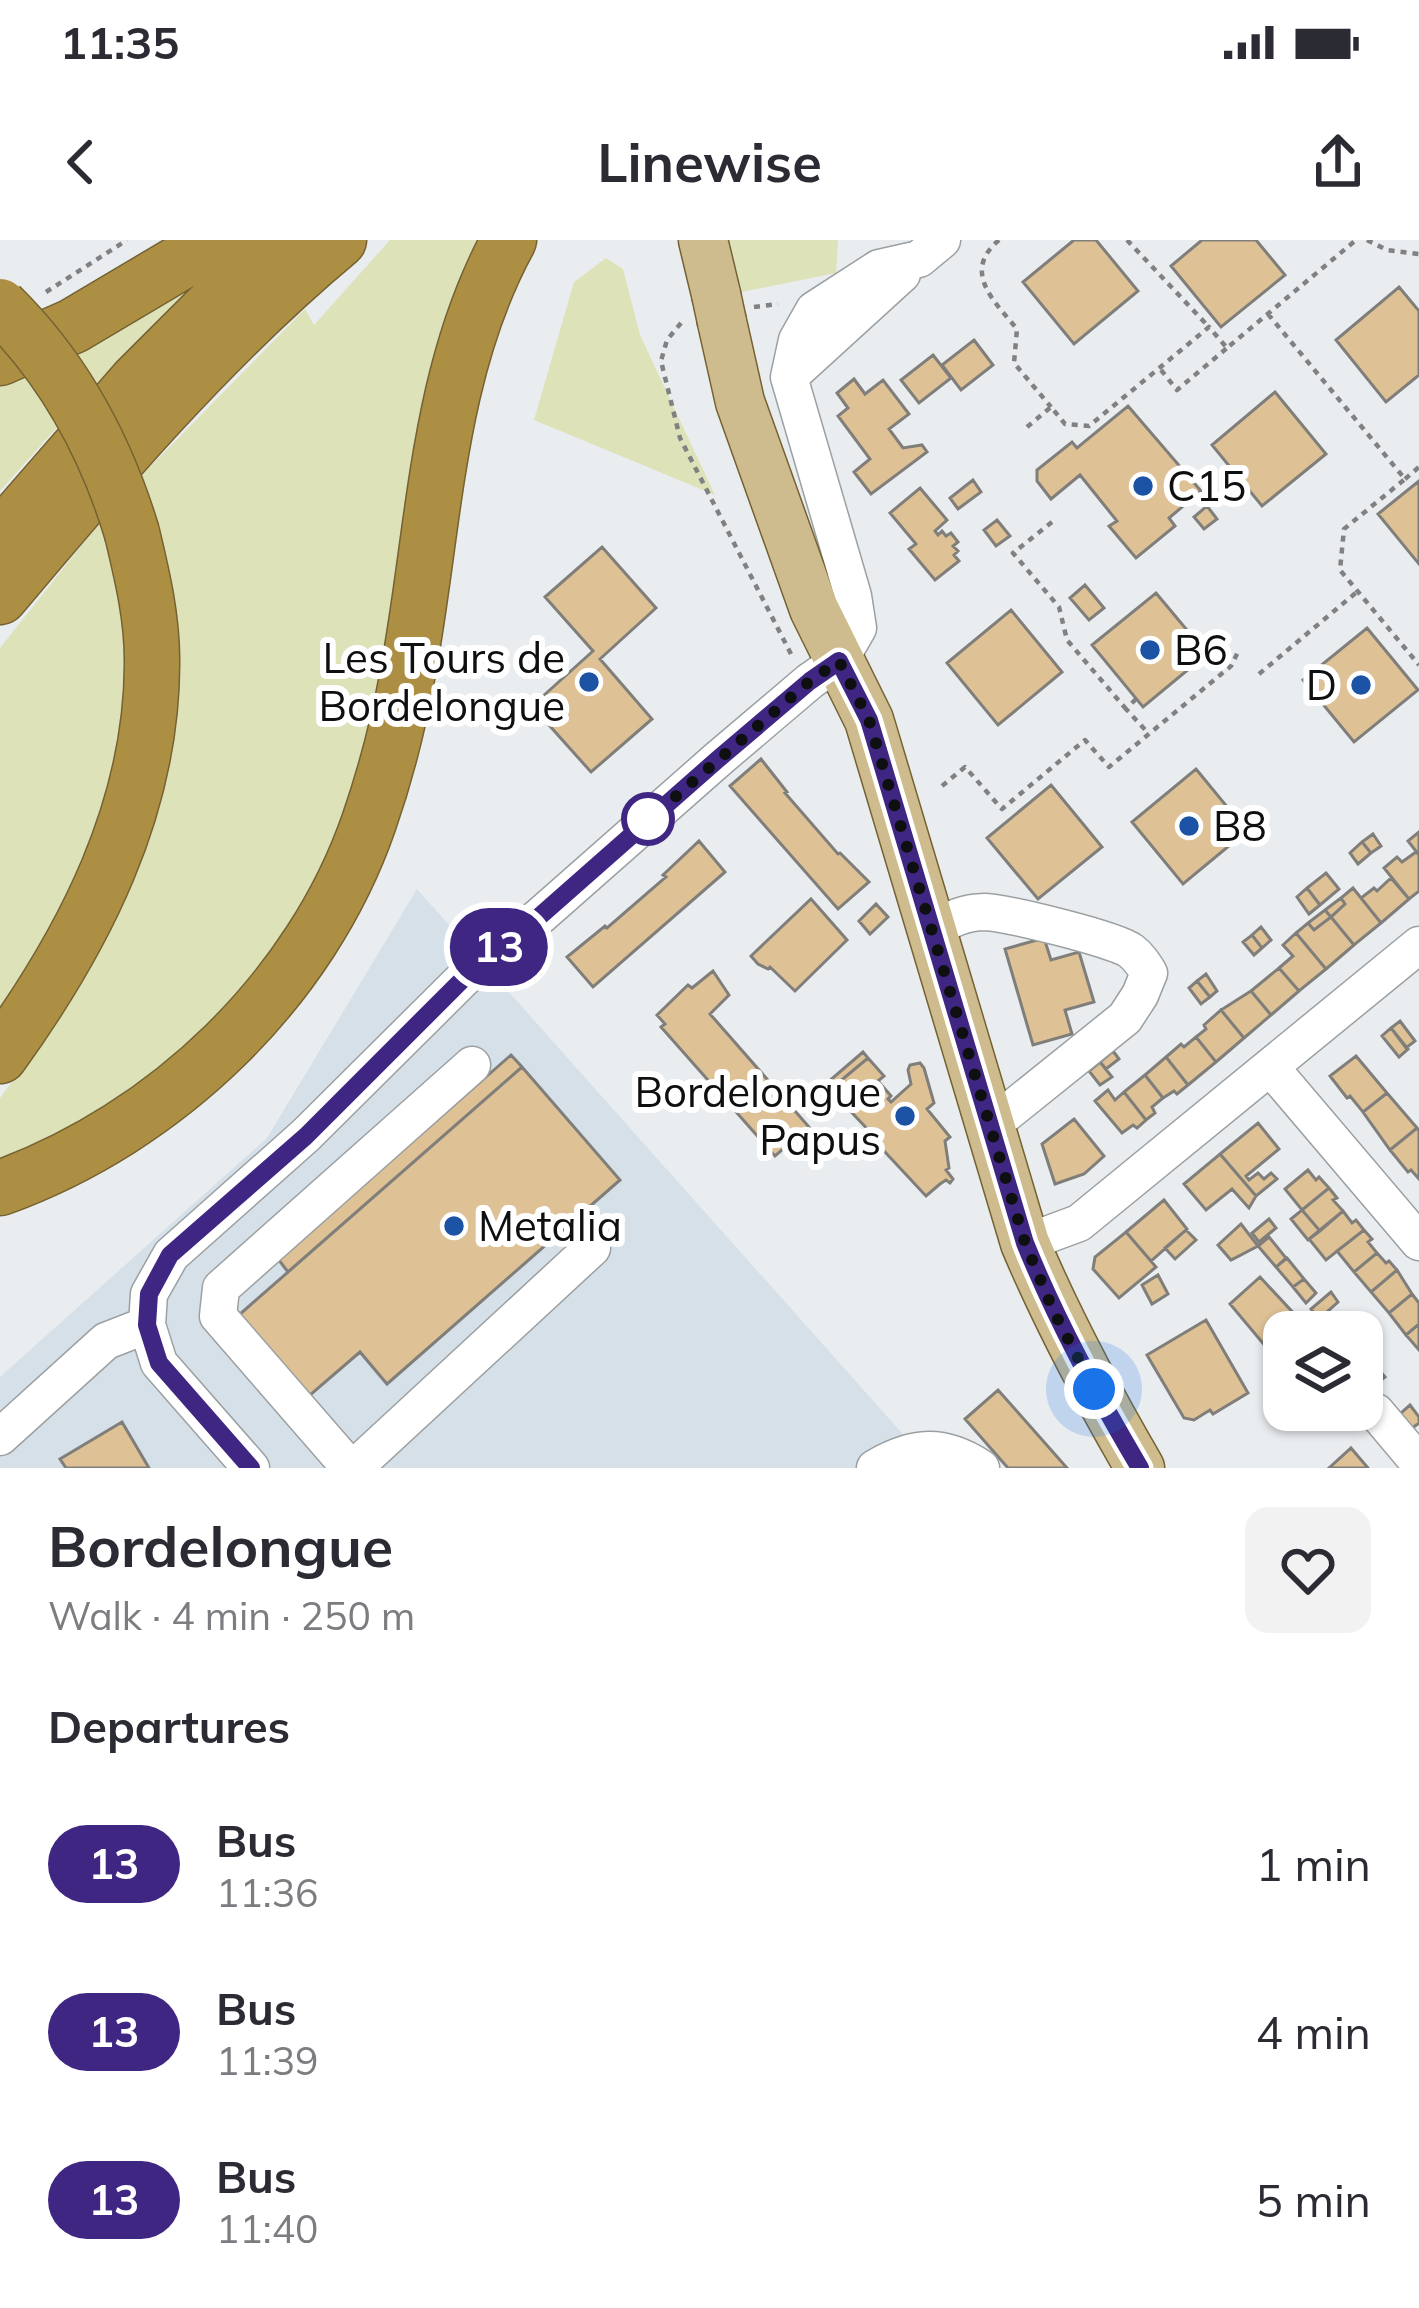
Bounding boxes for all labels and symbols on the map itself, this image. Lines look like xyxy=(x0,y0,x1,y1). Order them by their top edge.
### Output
place label: C15 xyxy=(1167,459,1246,512)
marker: C15 xyxy=(1130,473,1156,499)
place label: B6 xyxy=(1174,623,1228,676)
place label: Les Tours de Bordelongue xyxy=(318,631,565,732)
marker: B6 xyxy=(1137,637,1163,663)
place label: D xyxy=(1306,658,1337,711)
marker: Les Tours de Bordelongue xyxy=(576,669,602,695)
marker: D xyxy=(1348,672,1374,698)
unlabelled marker xyxy=(623,794,673,844)
place label: B8 xyxy=(1213,799,1267,852)
marker: B8 xyxy=(1176,813,1202,839)
line badge: 13 xyxy=(445,908,553,986)
place label: Bordelongue Papus xyxy=(634,1065,881,1166)
marker: Bordelongue Papus xyxy=(892,1103,918,1129)
place label: Metalia xyxy=(478,1199,622,1252)
marker: Metalia xyxy=(441,1213,467,1239)
your location xyxy=(1064,1359,1124,1419)

